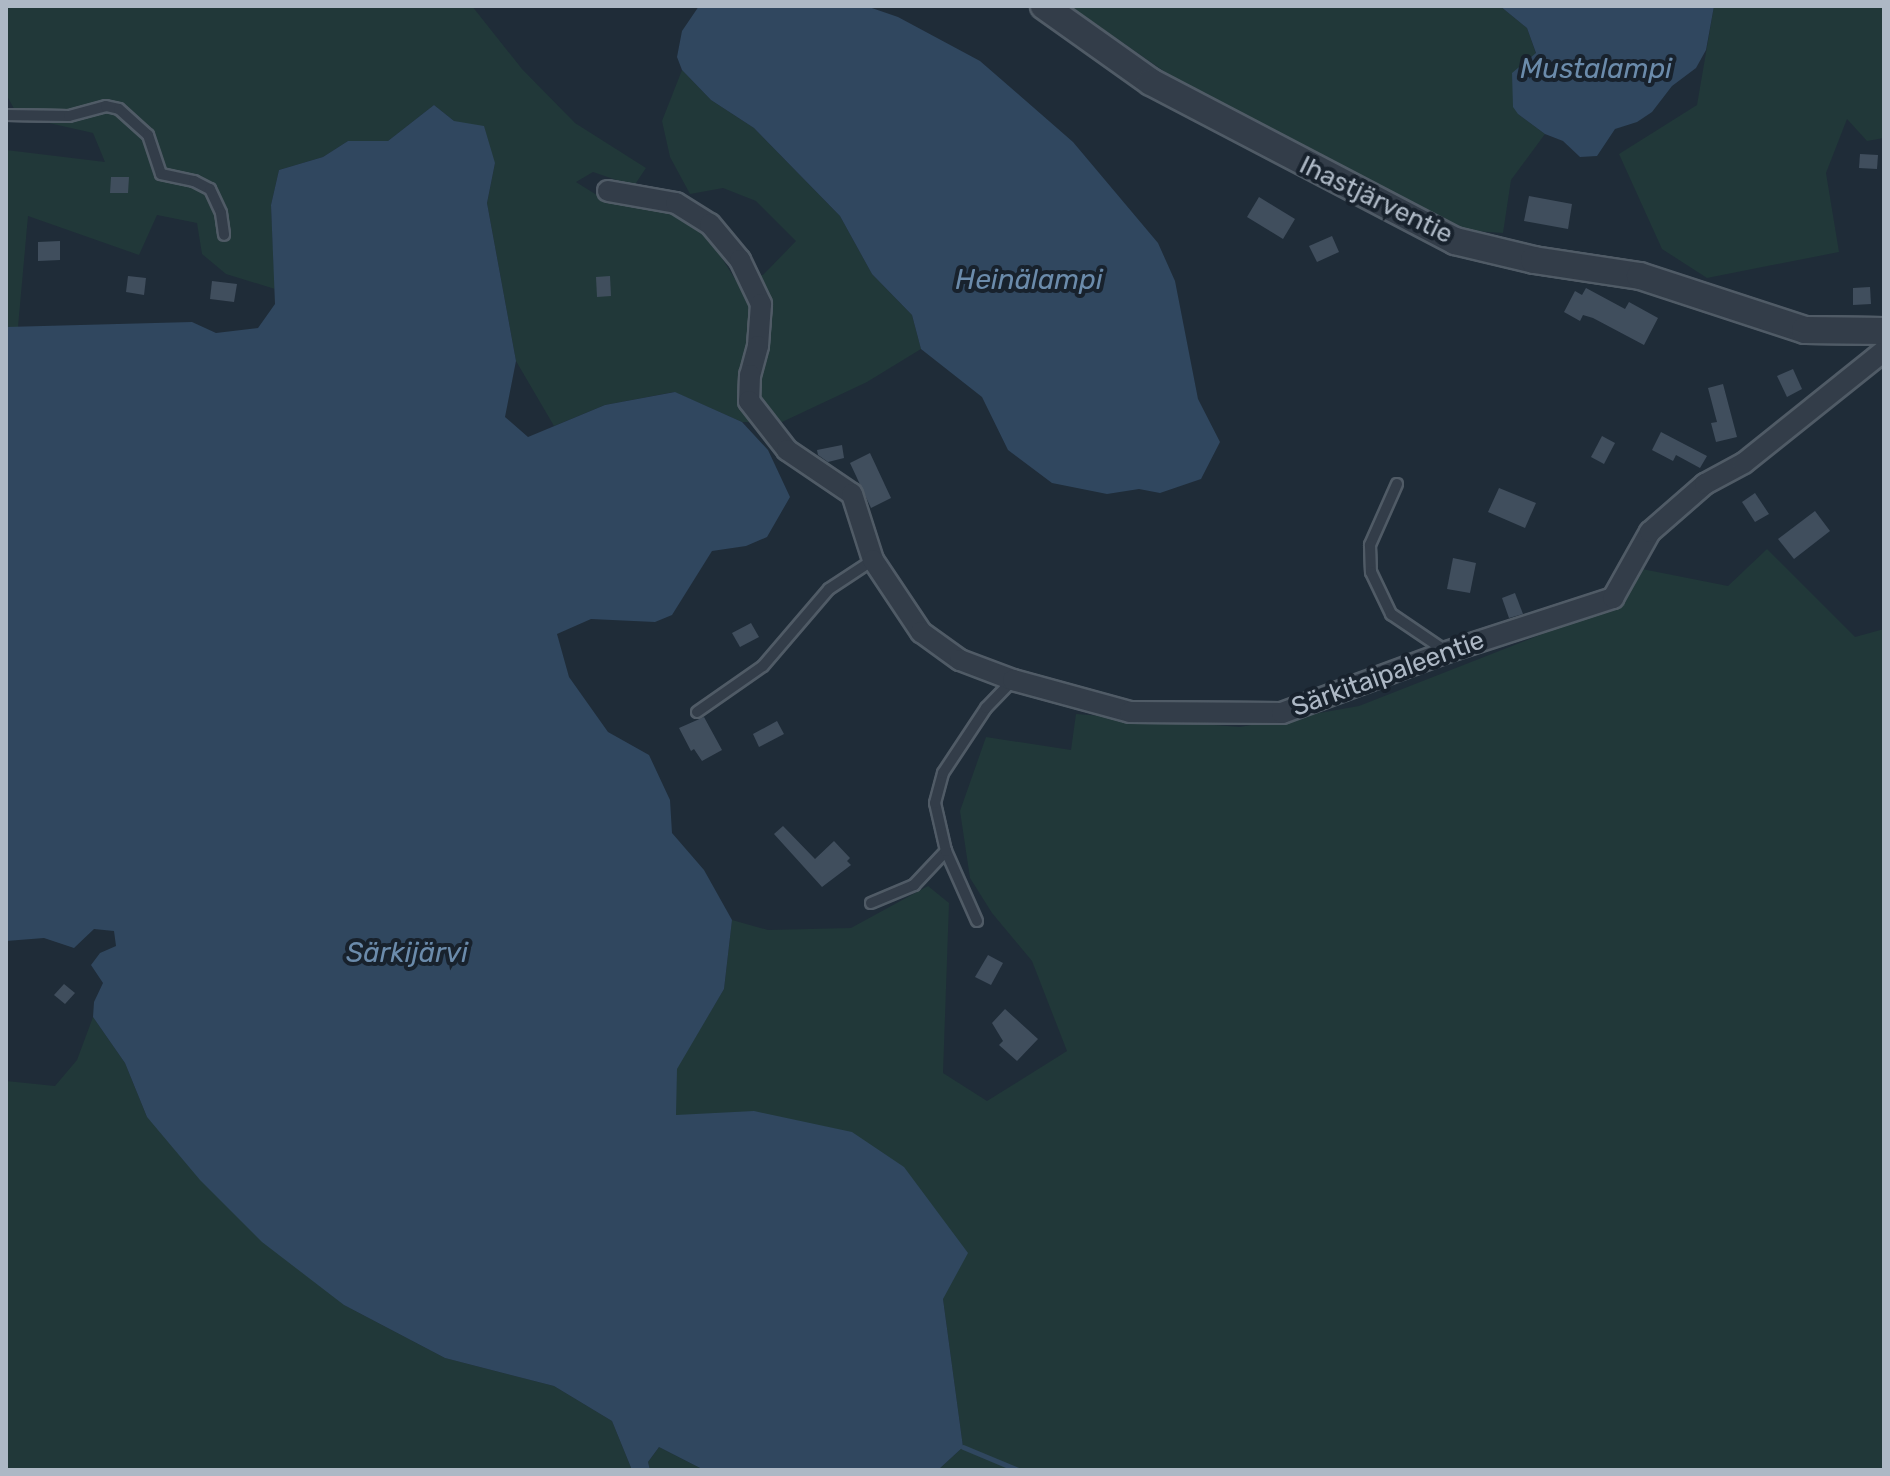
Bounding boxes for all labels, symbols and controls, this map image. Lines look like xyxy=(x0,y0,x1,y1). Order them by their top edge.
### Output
water label: Mustalampi xyxy=(1520,52,1672,86)
street label: Ihastjärventie xyxy=(1294,149,1458,251)
water label: Heinälampi xyxy=(955,263,1103,297)
street label: Särkitaipaleentie xyxy=(1287,625,1489,723)
water label: Särkijärvi xyxy=(346,936,468,970)

